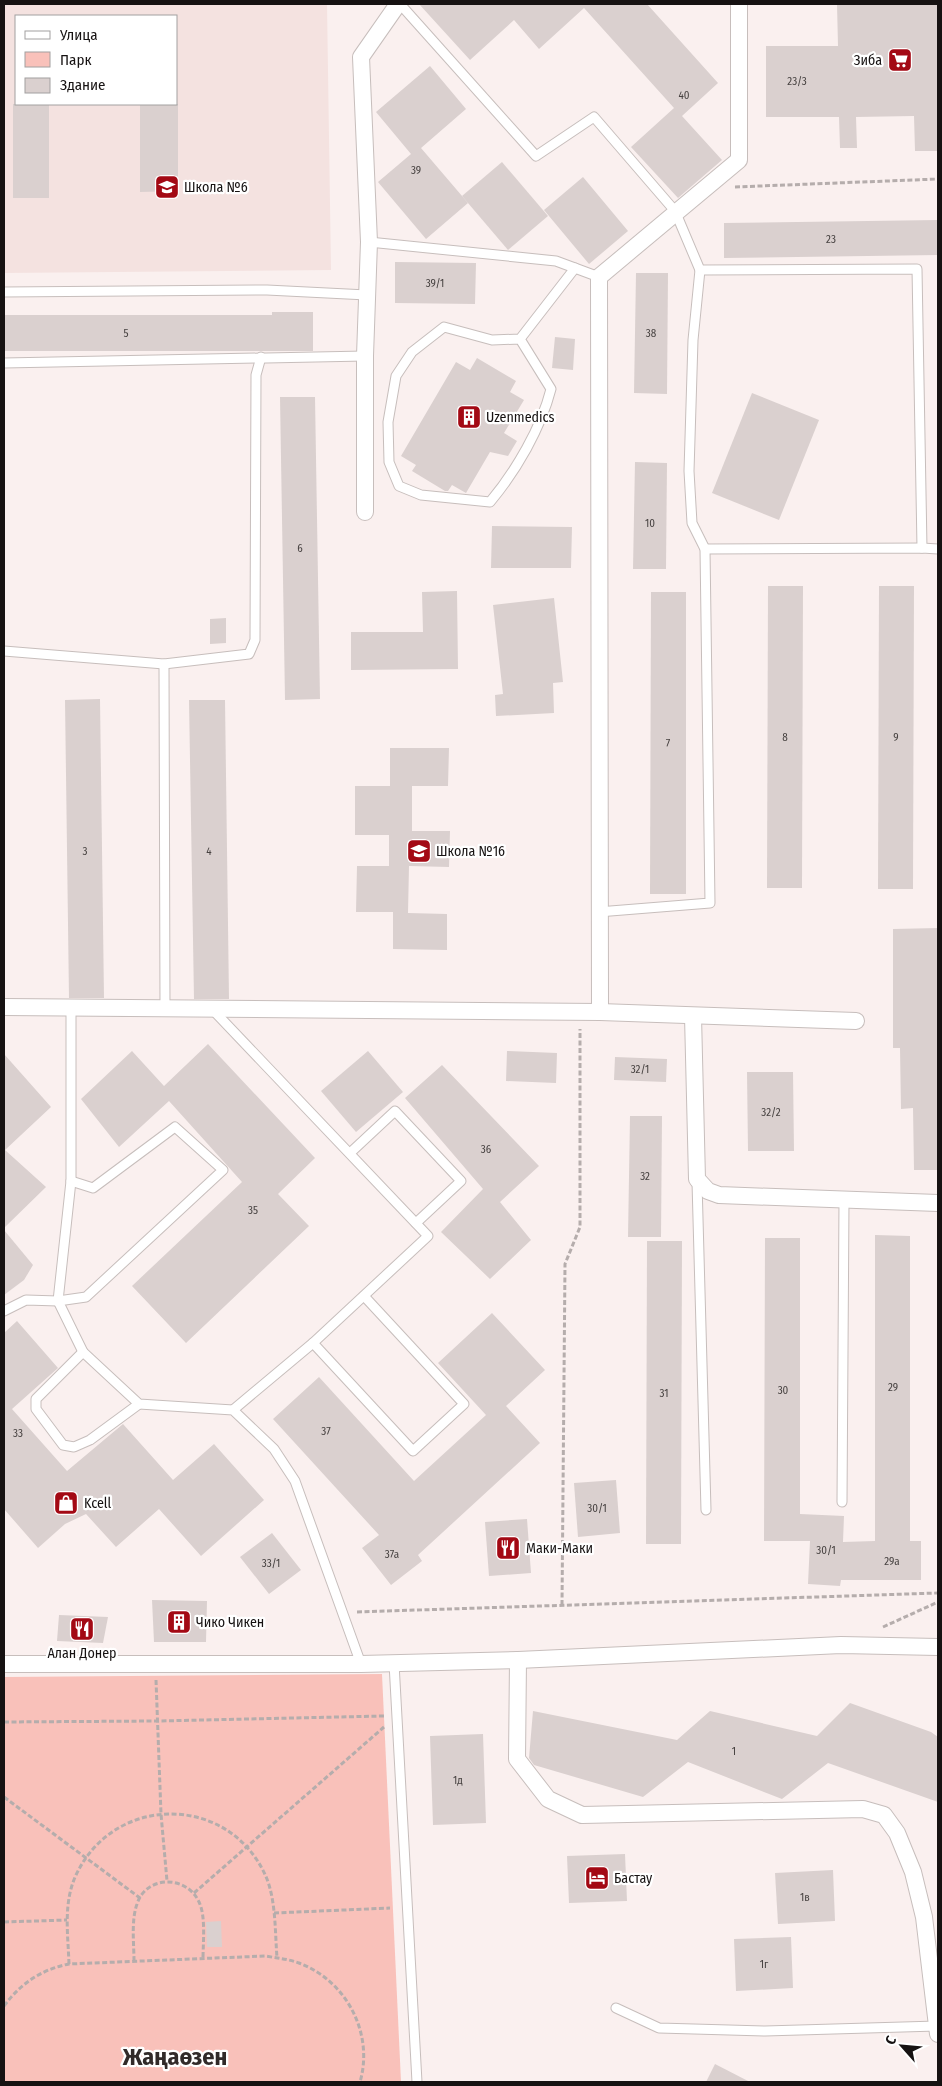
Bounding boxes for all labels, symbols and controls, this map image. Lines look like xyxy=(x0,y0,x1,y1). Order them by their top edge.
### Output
legend xyxy=(15,15,178,105)
text: Улица xyxy=(59,26,98,44)
supermarket icon: Зиба xyxy=(887,47,913,73)
text: Парк xyxy=(60,51,91,69)
place label: Зиба xyxy=(854,52,882,69)
house number: 23/3 xyxy=(787,75,807,88)
text: Здание xyxy=(60,76,106,94)
house number: 40 xyxy=(678,89,690,102)
house number: 39 xyxy=(411,164,421,177)
school or university icon: Школа №6 xyxy=(154,174,180,200)
place label: Школа №6 xyxy=(184,179,248,196)
house number: 23 xyxy=(826,233,836,246)
house number: 39/1 xyxy=(426,277,444,290)
house number: 5 xyxy=(123,327,129,340)
house number: 38 xyxy=(646,327,657,340)
building icon: Uzenmedics xyxy=(456,404,482,430)
place label: Uzenmedics xyxy=(486,409,555,426)
house number: 10 xyxy=(645,517,655,530)
house number: 6 xyxy=(297,542,303,555)
house number: 8 xyxy=(782,731,788,744)
house number: 9 xyxy=(893,731,899,744)
house number: 7 xyxy=(666,737,671,750)
school or university icon: Школа №16 xyxy=(406,838,432,864)
place label: Школа №16 xyxy=(436,843,505,860)
house number: 3 xyxy=(83,845,88,858)
house number: 4 xyxy=(206,845,212,858)
house number: 32/1 xyxy=(631,1063,649,1076)
house number: 32/2 xyxy=(761,1106,781,1119)
house number: 36 xyxy=(481,1143,492,1156)
house number: 32 xyxy=(640,1170,650,1183)
house number: 35 xyxy=(248,1204,258,1217)
house number: 29 xyxy=(888,1381,898,1394)
house number: 30 xyxy=(778,1384,789,1397)
house number: 31 xyxy=(660,1387,669,1400)
house number: 37 xyxy=(321,1425,331,1438)
house number: 33 xyxy=(13,1427,23,1440)
shop icon: Kcell xyxy=(53,1490,79,1516)
place label: Kcell xyxy=(84,1495,112,1512)
house number: 30/1 xyxy=(587,1502,607,1515)
restaurant icon: Маки-Маки xyxy=(495,1535,521,1561)
place label: Маки-Маки xyxy=(526,1540,593,1557)
house number: 30/1 xyxy=(816,1544,836,1557)
house number: 37а xyxy=(385,1548,399,1561)
house number: 29а xyxy=(884,1555,900,1568)
house number: 33/1 xyxy=(262,1557,280,1570)
building icon: Чико Чикен xyxy=(166,1609,192,1635)
place label: Чико Чикен xyxy=(196,1614,264,1631)
restaurant icon: Алан Донер xyxy=(69,1616,95,1642)
place label: Алан Донер xyxy=(47,1645,117,1662)
house number: 1 xyxy=(732,1745,736,1758)
house number: 1д xyxy=(453,1774,463,1787)
hotel icon: Бастау xyxy=(584,1865,610,1891)
place label: Бастау xyxy=(614,1870,653,1887)
house number: 1в xyxy=(800,1891,810,1904)
house number: 1г xyxy=(760,1958,769,1971)
north arrow xyxy=(877,2021,927,2071)
text: С xyxy=(882,2033,900,2047)
district label: Жаңаөзен xyxy=(122,2043,227,2071)

